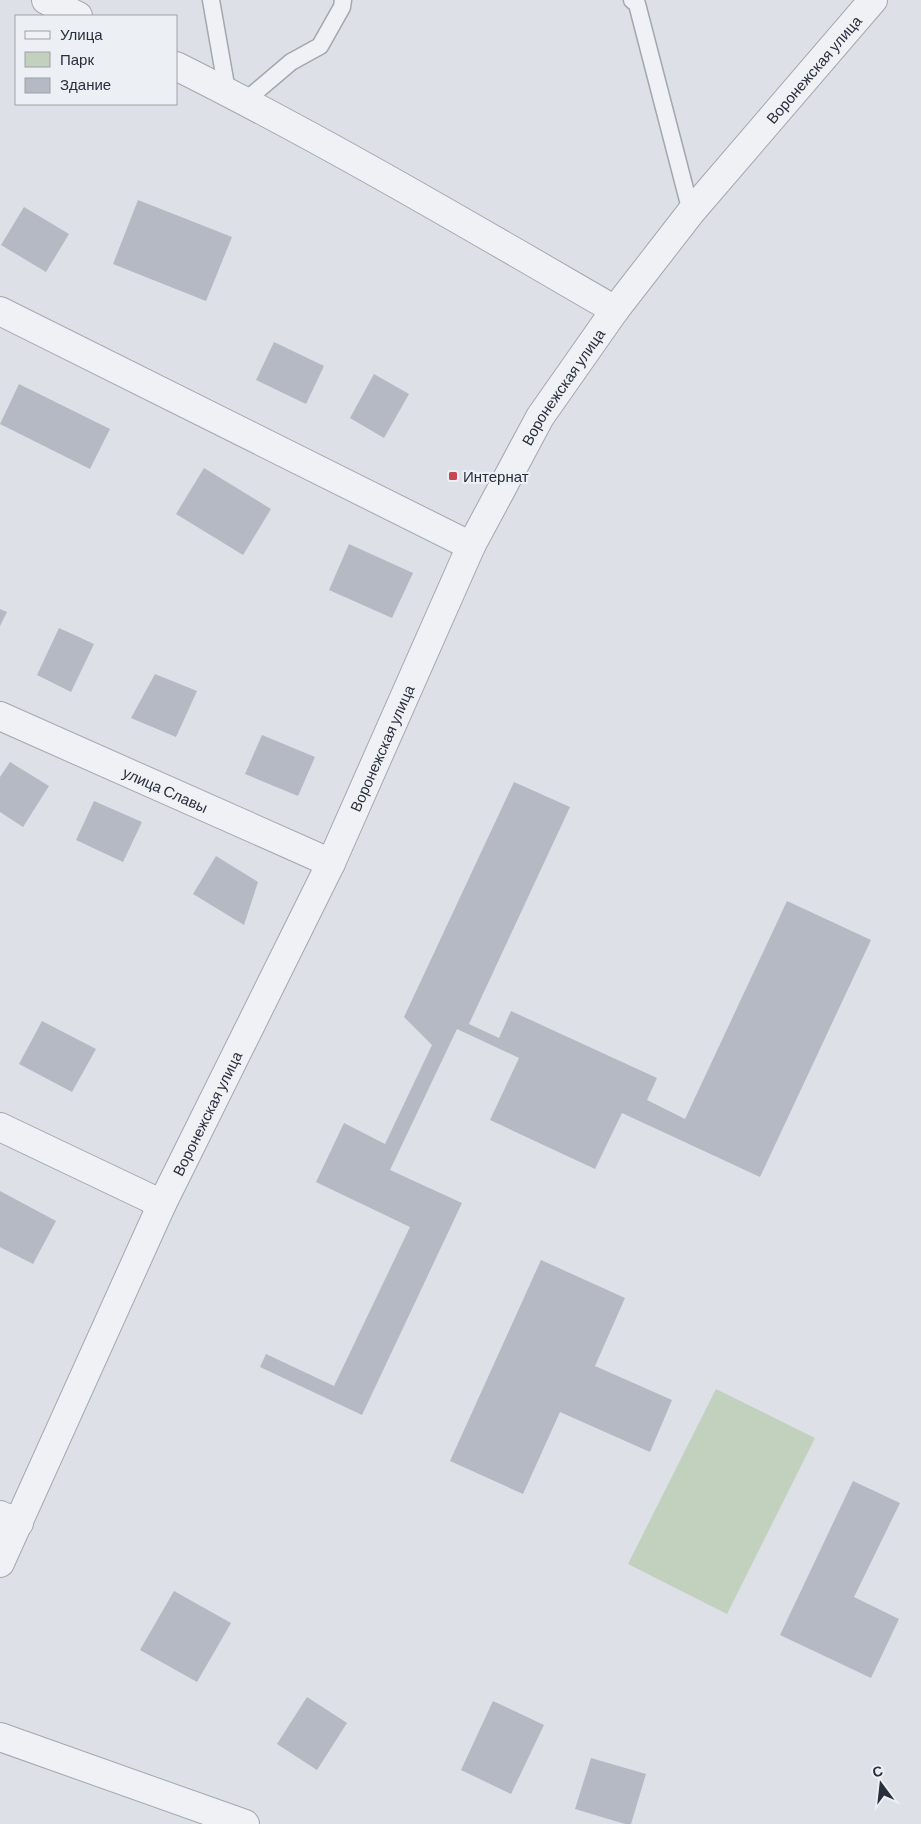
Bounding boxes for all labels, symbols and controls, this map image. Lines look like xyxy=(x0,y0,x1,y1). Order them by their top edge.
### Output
street label: Воронежская улица xyxy=(762,11,865,127)
legend xyxy=(15,15,178,105)
text: Улица xyxy=(60,25,103,43)
text: Парк xyxy=(60,50,94,68)
text: Здание xyxy=(60,75,111,93)
street label: Воронежская улица xyxy=(518,324,609,448)
place label: Интернат xyxy=(463,467,529,485)
marker: Интернат xyxy=(447,470,459,482)
street label: Воронежская улица xyxy=(346,681,418,814)
street label: улица Славы xyxy=(120,763,211,816)
street label: Воронежская улица xyxy=(168,1048,246,1179)
north arrow xyxy=(856,1759,906,1809)
text: С xyxy=(870,1761,885,1780)

